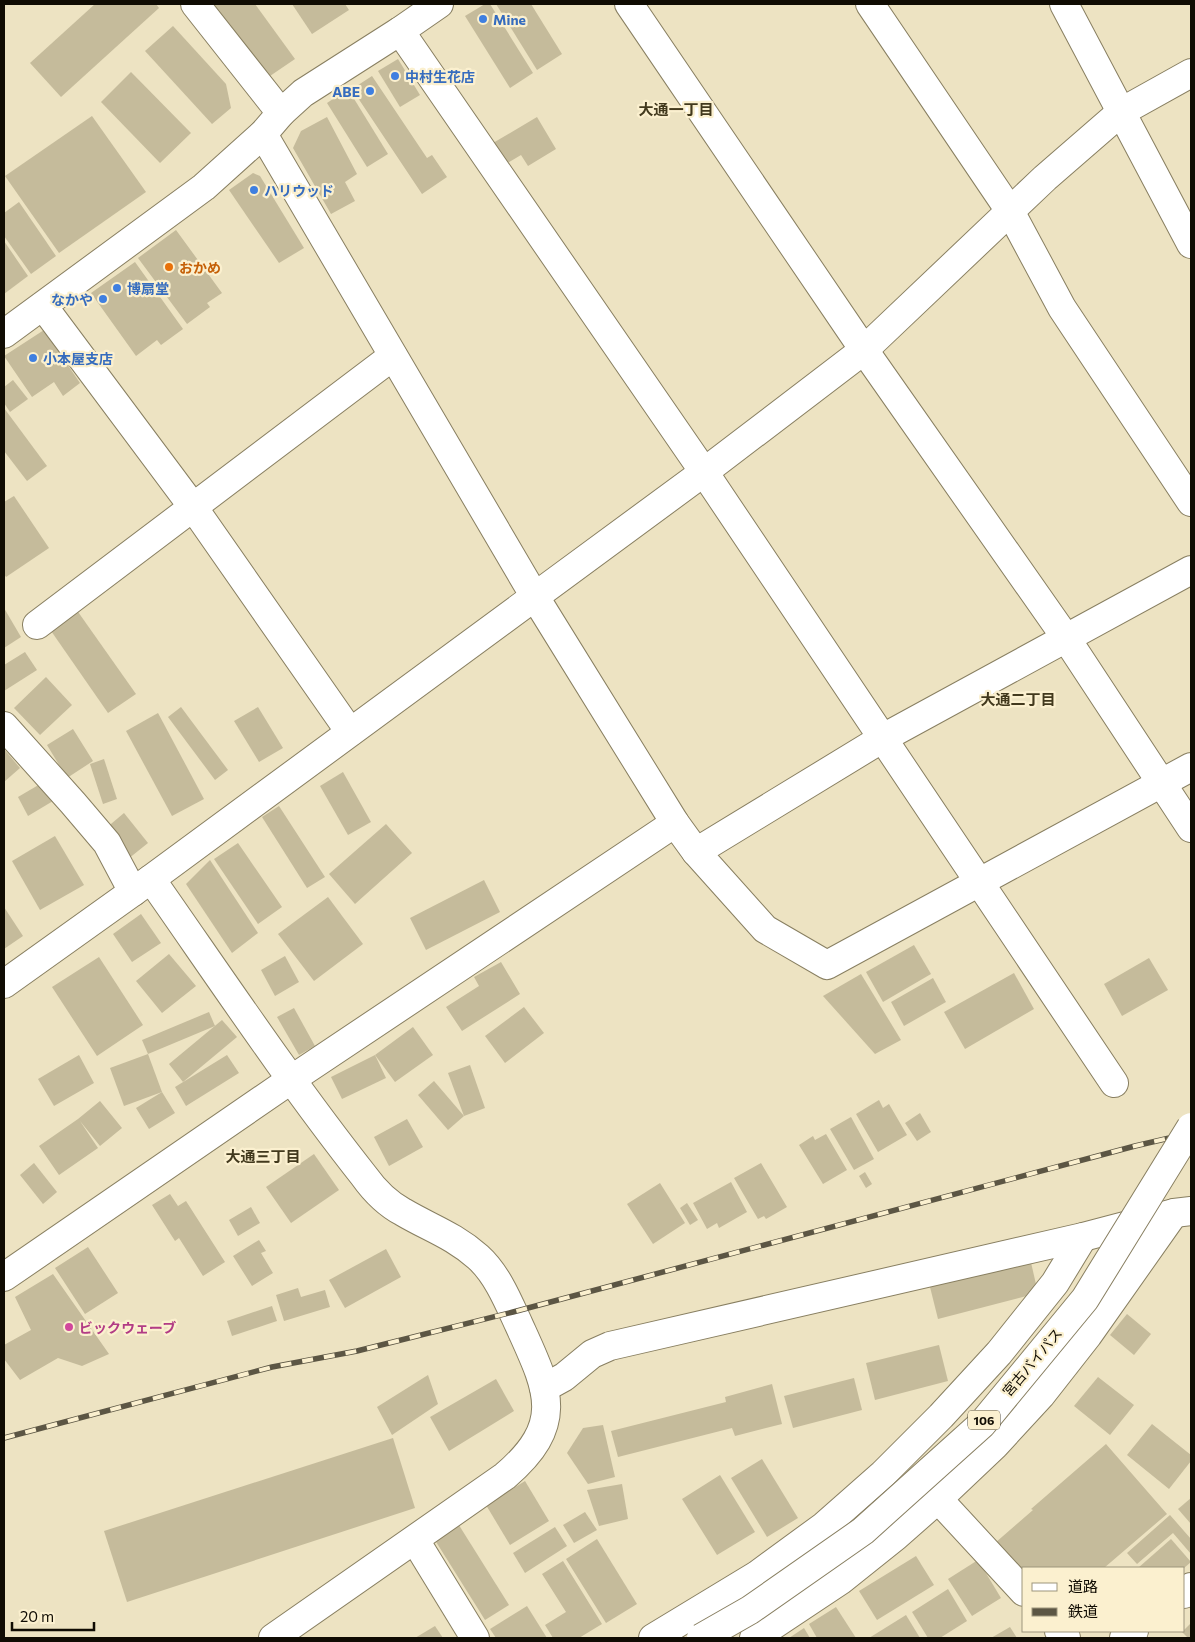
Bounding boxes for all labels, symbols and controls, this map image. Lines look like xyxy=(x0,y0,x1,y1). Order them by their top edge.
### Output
place label: Mine xyxy=(493,11,526,28)
marker: Mine xyxy=(477,13,489,25)
place label: 中村生花店 xyxy=(405,68,475,85)
marker: 中村生花店 xyxy=(389,70,401,82)
place label: ABE xyxy=(332,83,360,100)
marker: ABE xyxy=(364,85,376,97)
district label: 大通一丁目 xyxy=(638,100,714,118)
place label: ハリウッド xyxy=(264,182,334,199)
marker: ハリウッド xyxy=(248,184,260,196)
place label: おかめ xyxy=(179,259,221,276)
marker: おかめ xyxy=(163,261,175,273)
place label: 博扇堂 xyxy=(127,280,169,297)
marker: 博扇堂 xyxy=(111,282,123,294)
place label: なかや xyxy=(51,291,93,308)
marker: なかや xyxy=(97,293,109,305)
place label: 小本屋支店 xyxy=(43,350,113,367)
marker: 小本屋支店 xyxy=(27,352,39,364)
district label: 大通二丁目 xyxy=(980,690,1056,708)
district label: 大通三丁目 xyxy=(225,1147,301,1165)
place label: ビックウェーブ xyxy=(79,1319,176,1336)
marker: ビックウェーブ xyxy=(63,1321,75,1333)
street label: 宮古バイパス xyxy=(999,1324,1065,1400)
road number: 106 xyxy=(968,1410,1000,1430)
legend xyxy=(1022,1567,1185,1632)
text: 道路 xyxy=(1068,1577,1098,1595)
scale bar xyxy=(12,1600,95,1632)
text: 鉄道 xyxy=(1068,1602,1098,1620)
text: 20 m xyxy=(20,1607,54,1625)

